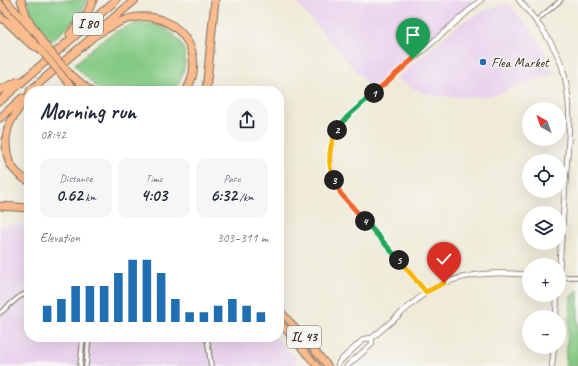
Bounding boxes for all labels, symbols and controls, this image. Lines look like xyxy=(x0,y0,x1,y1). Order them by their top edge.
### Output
road number: I 80 xyxy=(73,13,103,35)
pin xyxy=(396,18,430,59)
icon: arrive xyxy=(402,24,424,46)
place label: Flea Market xyxy=(491,54,550,71)
marker: Flea Market xyxy=(478,57,488,67)
pin: 1 xyxy=(364,83,384,103)
text: 1 xyxy=(372,86,376,100)
text: Morning run xyxy=(40,98,136,126)
button: share xyxy=(226,99,268,141)
north arrow xyxy=(522,102,566,146)
map controls xyxy=(522,102,566,354)
pin: 2 xyxy=(327,120,347,140)
text: 2 xyxy=(335,123,339,137)
text: 08:42 xyxy=(40,127,66,143)
button: locate xyxy=(522,154,566,198)
pin: 3 xyxy=(324,170,344,190)
text: Distance xyxy=(60,171,92,185)
text: Time xyxy=(146,171,162,185)
text: Pace xyxy=(224,171,240,185)
text: 3 xyxy=(332,173,336,187)
text: 0.62 xyxy=(56,185,83,206)
text: 4:03 xyxy=(141,185,167,206)
text: 6:32 xyxy=(210,185,237,206)
text: km xyxy=(83,190,96,204)
text: /km xyxy=(237,190,254,204)
button: layers xyxy=(522,206,566,250)
pin: 4 xyxy=(355,211,375,231)
text: 4 xyxy=(363,214,367,228)
text: Elevation xyxy=(40,230,80,246)
text: 303–311 m xyxy=(217,230,268,246)
pin xyxy=(427,242,461,283)
icon: check xyxy=(433,248,455,270)
pin: 5 xyxy=(389,250,409,270)
text: 5 xyxy=(397,253,401,267)
button: + xyxy=(522,258,566,302)
button: − xyxy=(522,310,566,354)
road number: IL 43 xyxy=(287,326,321,348)

